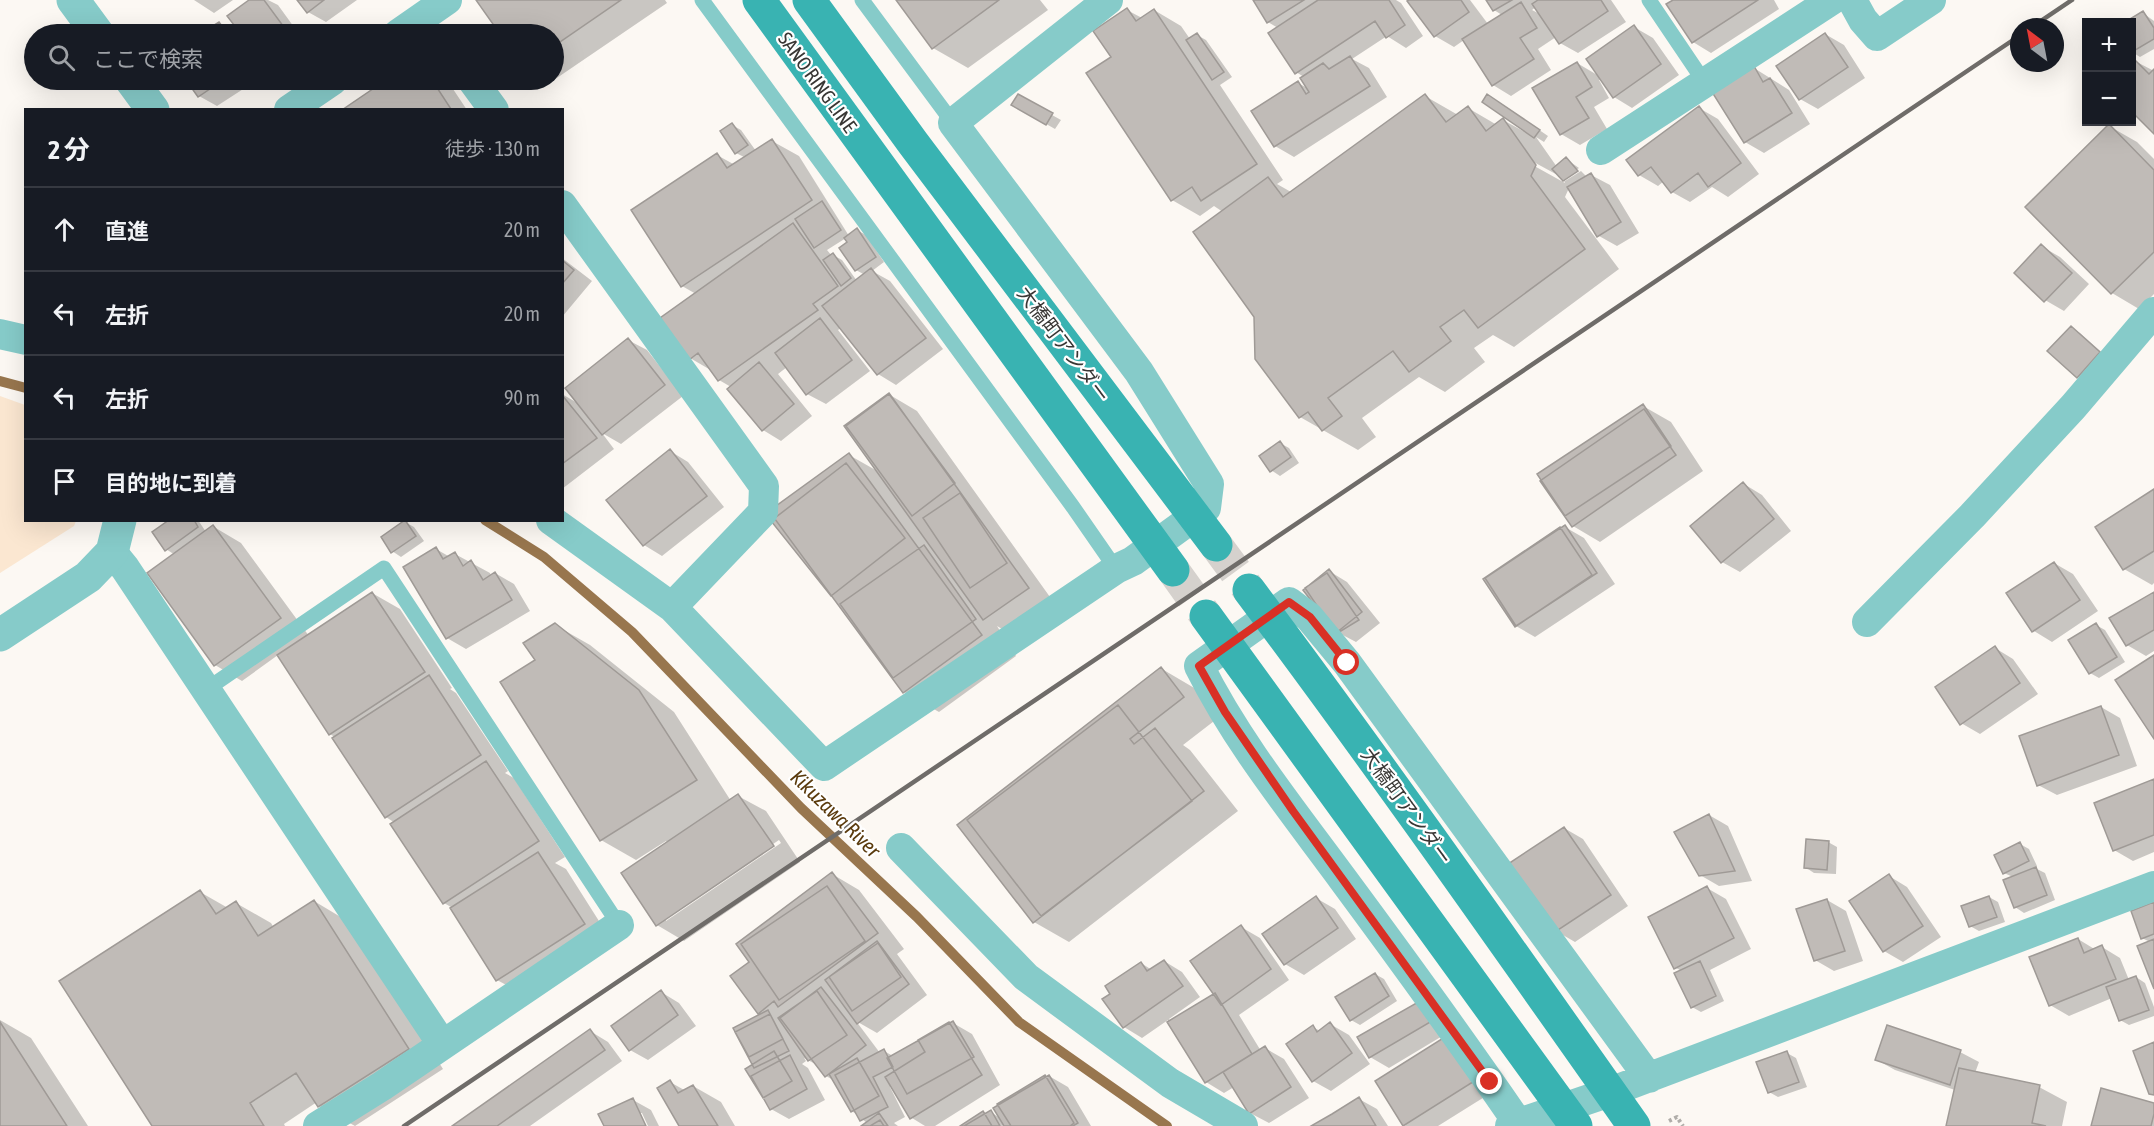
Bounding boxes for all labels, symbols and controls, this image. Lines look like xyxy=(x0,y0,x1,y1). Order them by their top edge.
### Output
north arrow xyxy=(2010,18,2064,72)
map controls xyxy=(2082,18,2136,126)
button: + xyxy=(2082,18,2136,72)
search box xyxy=(24,24,564,90)
street label: SANO RING LINE xyxy=(774,28,862,137)
icon: search xyxy=(45,41,78,74)
text: ここで検索 xyxy=(93,46,203,72)
button: − xyxy=(2082,72,2136,126)
text: 2 分 xyxy=(48,135,90,165)
text: 徒歩 · 130 m xyxy=(445,137,540,160)
icon: ahead xyxy=(48,213,81,246)
text: 直進 xyxy=(105,218,149,244)
text: 20 m xyxy=(504,218,540,241)
street label: 大橋町アンダー xyxy=(1013,281,1115,407)
icon: left xyxy=(48,297,81,330)
text: 左折 xyxy=(105,302,149,328)
text: 20 m xyxy=(504,302,540,325)
icon: left xyxy=(48,381,81,414)
text: 左折 xyxy=(105,386,149,412)
text: 90 m xyxy=(504,386,540,409)
icon: arrive xyxy=(48,465,81,498)
text: 目的地に到着 xyxy=(105,470,237,496)
route start xyxy=(1333,649,1359,675)
street label: 大橋町アンダー xyxy=(1357,743,1457,869)
water label: Kikuzawa River xyxy=(786,764,886,862)
route end xyxy=(1476,1068,1502,1094)

